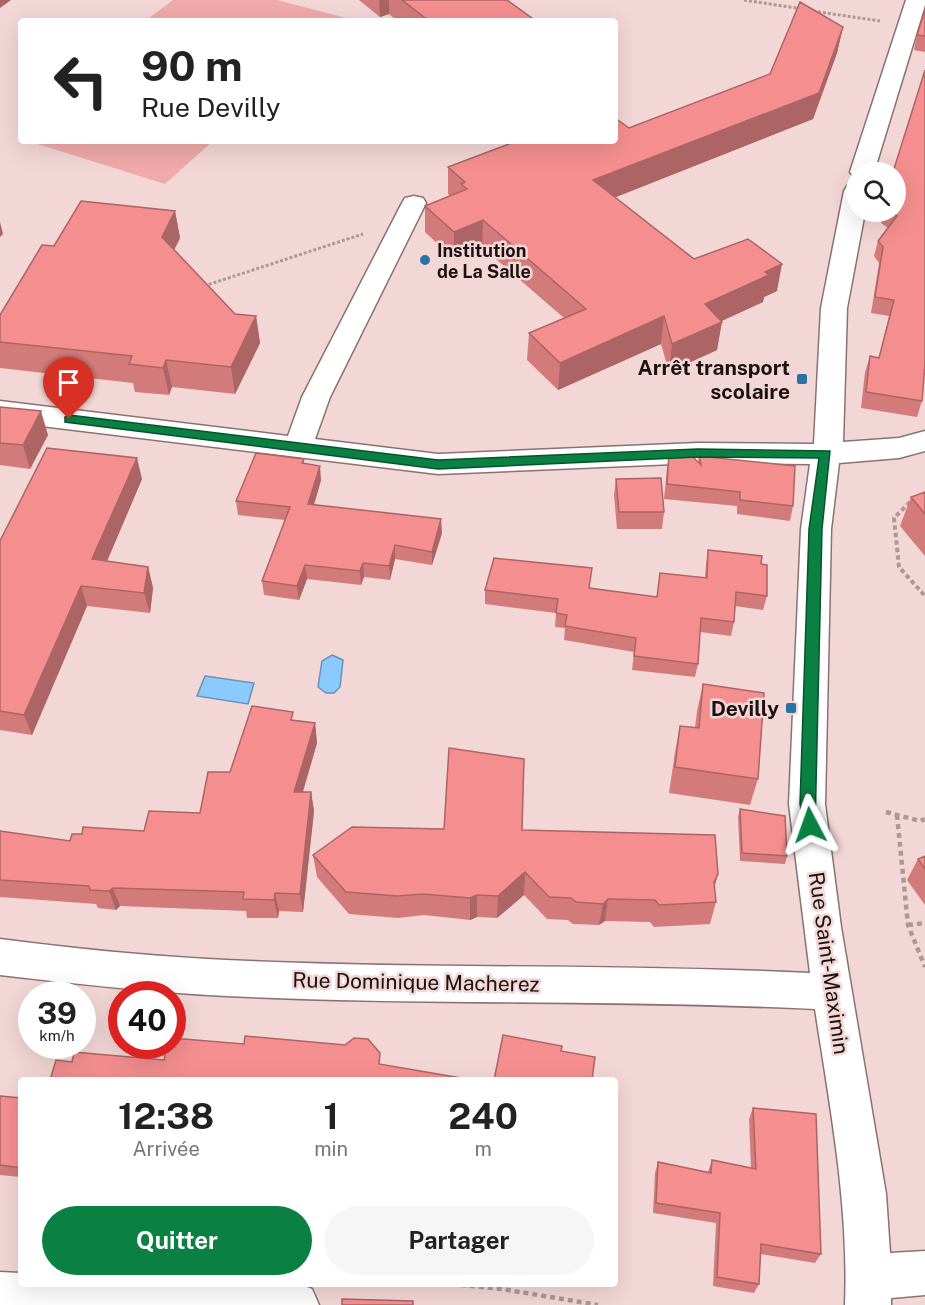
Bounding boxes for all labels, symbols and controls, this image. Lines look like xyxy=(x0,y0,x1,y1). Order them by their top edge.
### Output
text: 90 m xyxy=(141,41,243,90)
icon: left xyxy=(42,42,120,120)
text: Rue Devilly xyxy=(141,91,280,123)
map controls xyxy=(846,162,906,222)
button: search xyxy=(846,162,906,222)
place label: Institution de La Salle xyxy=(437,240,531,282)
marker: Institution de La Salle xyxy=(418,253,432,267)
place label: Arrêt transport scolaire xyxy=(638,355,790,404)
pin xyxy=(43,357,94,419)
icon: arrive xyxy=(52,366,85,399)
marker: Arrêt transport scolaire xyxy=(795,372,809,386)
place label: Devilly xyxy=(711,696,779,721)
marker: Devilly xyxy=(784,701,798,715)
position arrow xyxy=(778,793,842,857)
street label: Rue Saint-Maximin xyxy=(804,870,854,1056)
street label: Rue Dominique Macherez xyxy=(292,967,540,997)
speed limit sign: 40 xyxy=(108,981,186,1059)
text: 39 xyxy=(37,995,77,1031)
text: km/h xyxy=(39,1027,75,1044)
text: 12:38 xyxy=(118,1095,214,1137)
text: 1 xyxy=(323,1095,339,1137)
text: 240 xyxy=(448,1095,518,1137)
text: Arrivée xyxy=(132,1137,200,1161)
text: min xyxy=(314,1137,348,1161)
text: m xyxy=(474,1137,492,1161)
button: Quitter xyxy=(42,1206,312,1275)
button: Partager xyxy=(324,1206,594,1275)

